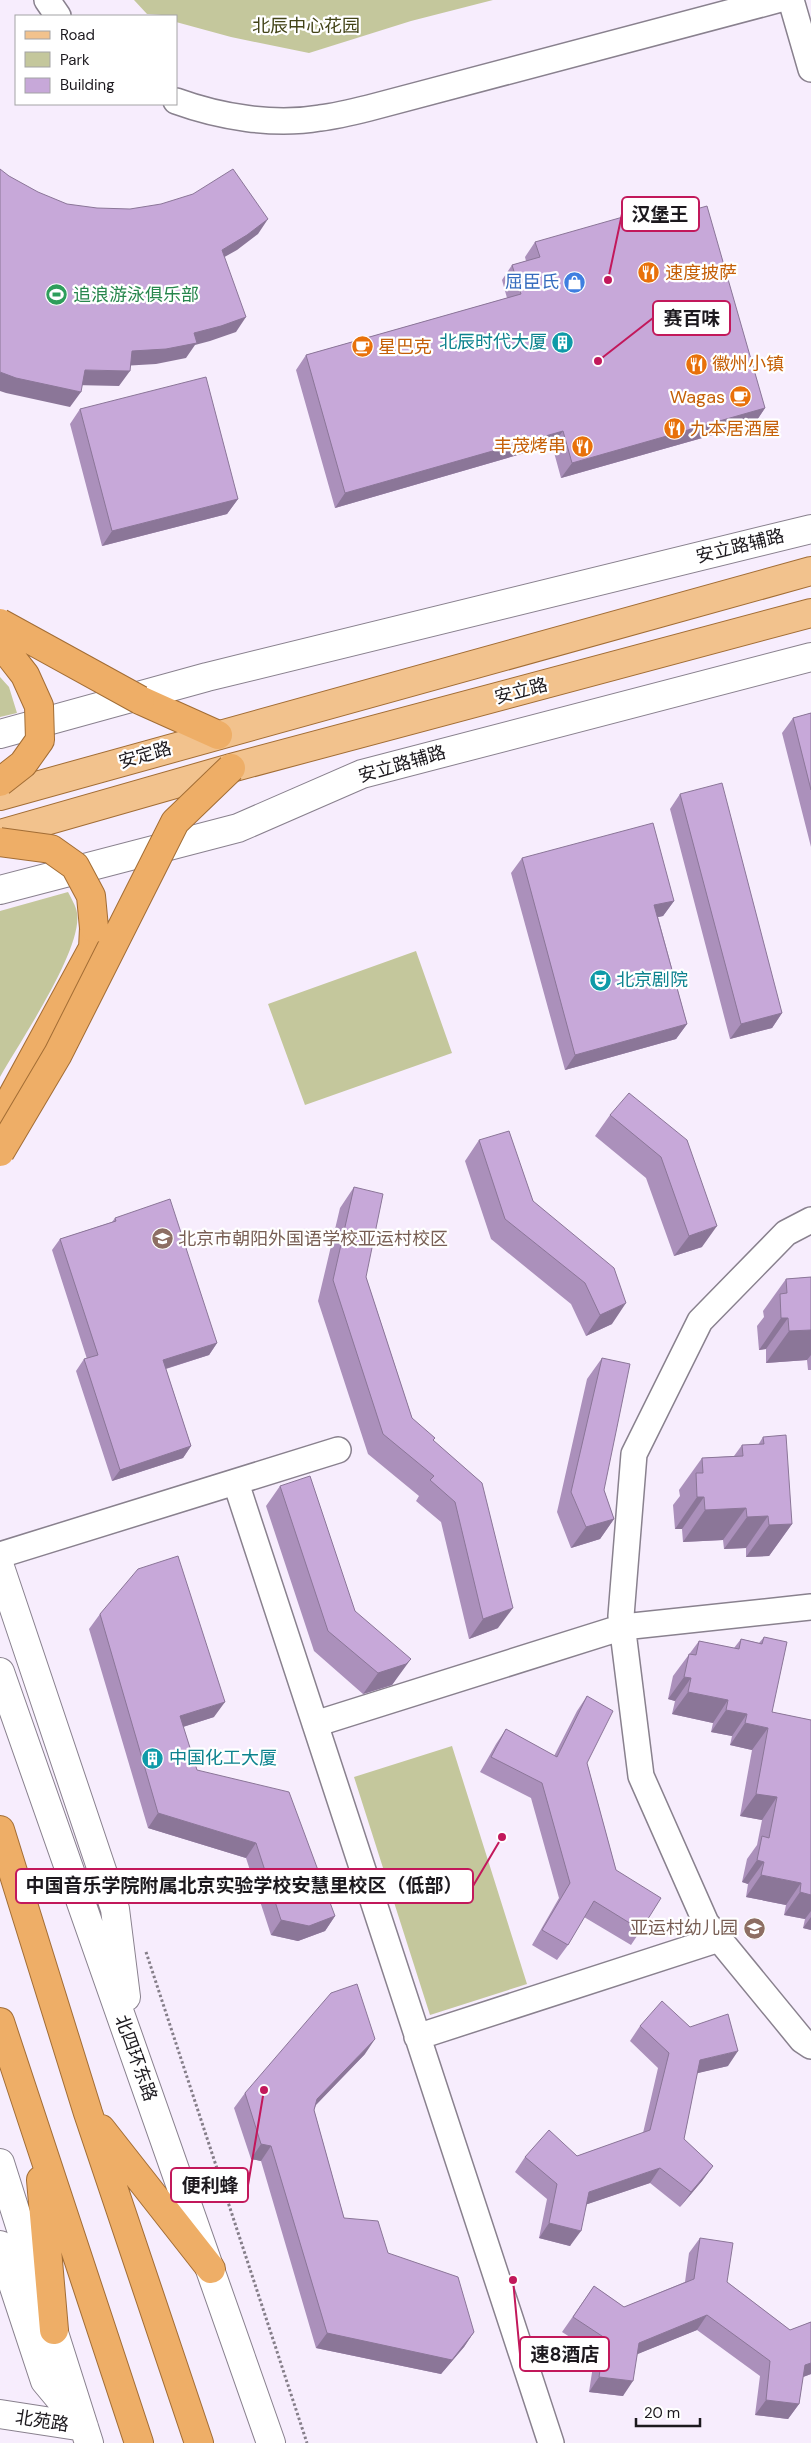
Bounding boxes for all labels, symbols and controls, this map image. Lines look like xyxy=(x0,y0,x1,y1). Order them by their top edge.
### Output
park label: 北辰中心花园 xyxy=(252,14,360,38)
legend xyxy=(15,15,178,105)
text: Road xyxy=(60,25,95,45)
text: Park xyxy=(60,50,90,70)
text: Building xyxy=(60,75,115,95)
callout: 汉堡王 xyxy=(622,197,699,231)
text: 汉堡王 xyxy=(631,202,689,227)
restaurant icon: 速度披萨 xyxy=(637,261,661,285)
place label: 速度披萨 xyxy=(665,261,737,285)
place label: 屈臣氏 xyxy=(505,270,559,294)
shop icon: 屈臣氏 xyxy=(563,270,587,294)
sports icon: 追浪游泳俱乐部 xyxy=(45,283,69,307)
place label: 追浪游泳俱乐部 xyxy=(73,283,199,307)
callout: 赛百味 xyxy=(653,301,730,335)
text: 赛百味 xyxy=(663,306,721,331)
place label: 北辰时代大厦 xyxy=(439,330,547,354)
building icon: 北辰时代大厦 xyxy=(551,330,575,354)
cafe icon: 星巴克 xyxy=(350,335,374,359)
place label: 星巴克 xyxy=(378,335,432,359)
restaurant icon: 徽州小镇 xyxy=(684,352,708,376)
place label: 徽州小镇 xyxy=(712,352,784,376)
place label: Wagas xyxy=(670,385,725,409)
cafe icon: Wagas xyxy=(729,385,753,409)
restaurant icon: 九本居酒屋 xyxy=(662,417,686,441)
place label: 九本居酒屋 xyxy=(690,417,780,441)
place label: 丰茂烤串 xyxy=(494,434,566,458)
restaurant icon: 丰茂烤串 xyxy=(570,434,594,458)
street label: 安立路辅路 xyxy=(693,523,787,569)
street label: 安立路 xyxy=(492,672,550,710)
street label: 安定路 xyxy=(116,736,174,774)
street label: 安立路辅路 xyxy=(355,740,449,788)
theatre icon: 北京剧院 xyxy=(588,968,612,992)
place label: 北京剧院 xyxy=(616,968,688,992)
school or university icon: 北京市朝阳外国语学校亚运村校区 xyxy=(150,1227,174,1251)
place label: 北京市朝阳外国语学校亚运村校区 xyxy=(178,1227,448,1251)
building icon: 中国化工大厦 xyxy=(141,1746,165,1770)
place label: 中国化工大厦 xyxy=(169,1746,277,1770)
callout: 中国音乐学院附属北京实验学校安慧里校区（低部） xyxy=(16,1869,473,1903)
text: 中国音乐学院附属北京实验学校安慧里校区（低部） xyxy=(25,1873,463,1898)
place label: 亚运村幼儿园 xyxy=(630,1916,738,1940)
school or university icon: 亚运村幼儿园 xyxy=(742,1916,766,1940)
street label: 北四环东路 xyxy=(109,2012,163,2104)
callout: 便利蜂 xyxy=(171,2168,248,2202)
text: 便利蜂 xyxy=(181,2173,239,2198)
callout: 速8酒店 xyxy=(520,2337,609,2371)
text: 速8酒店 xyxy=(530,2342,600,2367)
scale bar xyxy=(636,2396,700,2428)
text: 20 m xyxy=(644,2403,680,2423)
street label: 北苑路 xyxy=(13,2405,71,2437)

